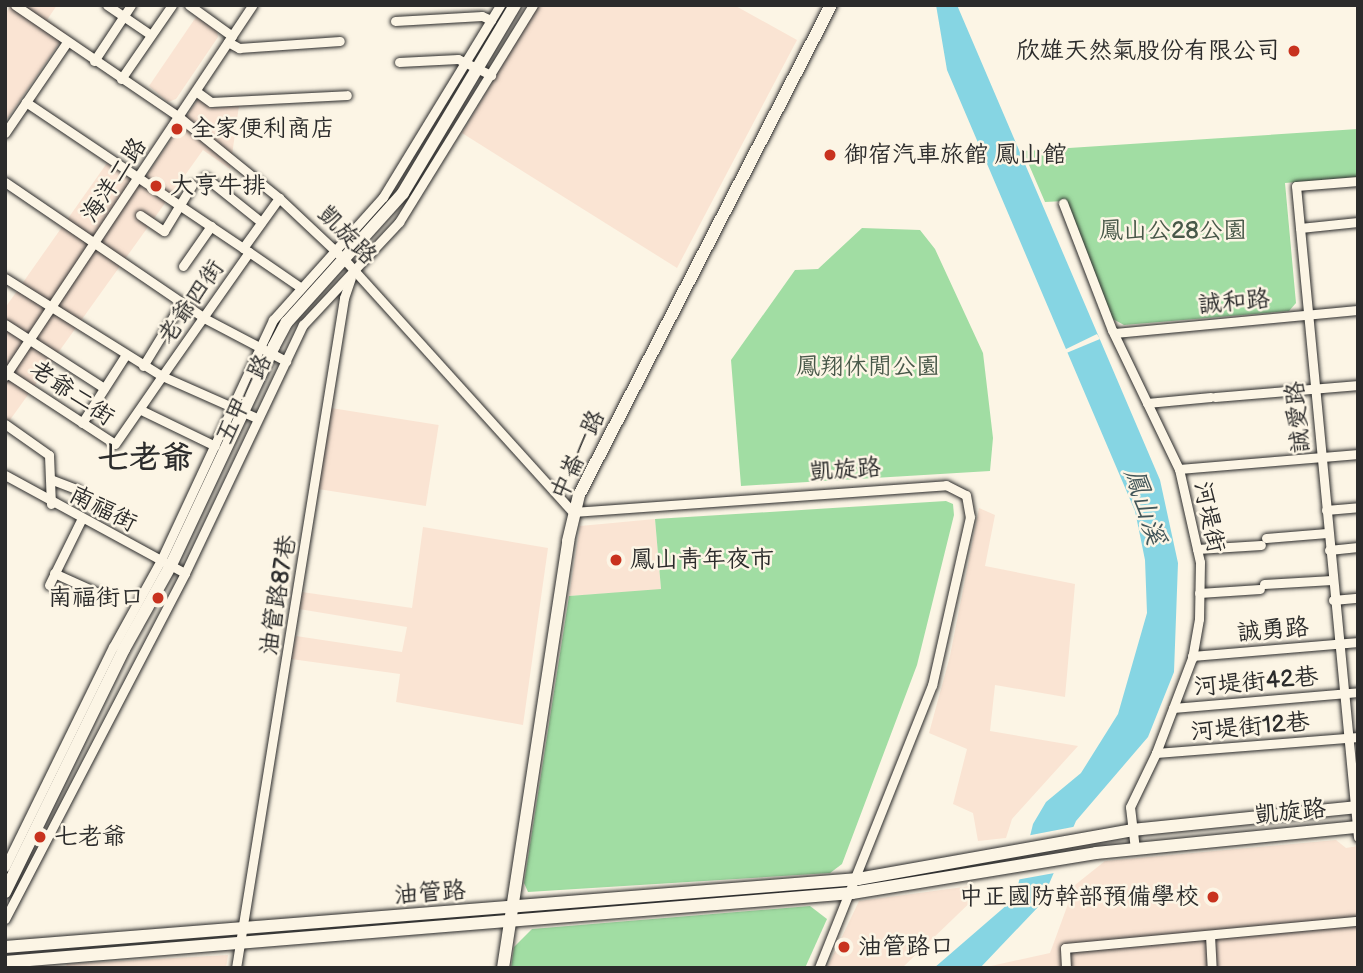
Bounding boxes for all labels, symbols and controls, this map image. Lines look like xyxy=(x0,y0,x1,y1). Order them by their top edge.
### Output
place label: 欣雄天然氣股份有限公司 xyxy=(1016,37,1280,65)
marker: 欣雄天然氣股份有限公司 xyxy=(1286,43,1302,59)
place label: 全家便利商店 xyxy=(191,115,335,143)
marker: 全家便利商店 xyxy=(169,121,185,137)
street label: 海洋二路 xyxy=(75,132,153,228)
place label: 御宿汽車旅館 鳳山館 xyxy=(844,141,1066,169)
marker: 御宿汽車旅館 鳳山館 xyxy=(822,147,838,163)
place label: 大亨牛排 xyxy=(170,172,266,200)
marker: 大亨牛排 xyxy=(148,178,164,194)
street label: 凱旋路 xyxy=(311,199,383,271)
park label: 鳳山公28公園 xyxy=(1099,217,1247,245)
street label: 老爺四街 xyxy=(152,254,230,350)
street label: 誠和路 xyxy=(1197,285,1271,319)
street label: 五甲一路 xyxy=(210,350,278,448)
park label: 鳳翔休閒公園 xyxy=(796,353,940,381)
street label: 老爺二街 xyxy=(24,354,120,432)
street label: 誠愛路 xyxy=(1281,380,1315,454)
street label: 中崙一路 xyxy=(545,405,611,505)
district label: 七老爺 xyxy=(97,440,193,478)
street label: 凱旋路 xyxy=(808,453,882,487)
water label: 鳳山溪 xyxy=(1117,465,1171,549)
street label: 河堤街 xyxy=(1187,479,1231,555)
street label: 南福街 xyxy=(64,480,142,538)
street label: 油管路87巷 xyxy=(254,533,302,657)
place label: 鳳山青年夜市 xyxy=(630,546,774,574)
marker: 鳳山青年夜市 xyxy=(608,552,624,568)
place label: 南福街口 xyxy=(48,584,144,612)
marker: 南福街口 xyxy=(150,590,166,606)
street label: 誠勇路 xyxy=(1236,613,1310,647)
street label: 河堤街42巷 xyxy=(1193,662,1319,702)
street label: 河堤街12巷 xyxy=(1189,707,1311,747)
street label: 凱旋路 xyxy=(1253,794,1327,830)
place label: 七老爺 xyxy=(54,823,126,851)
marker: 七老爺 xyxy=(32,829,48,845)
street label: 油管路 xyxy=(393,876,467,910)
place label: 中正國防幹部預備學校 xyxy=(959,883,1199,911)
marker: 中正國防幹部預備學校 xyxy=(1205,889,1221,905)
place label: 油管路口 xyxy=(858,933,954,961)
marker: 油管路口 xyxy=(836,939,852,955)

